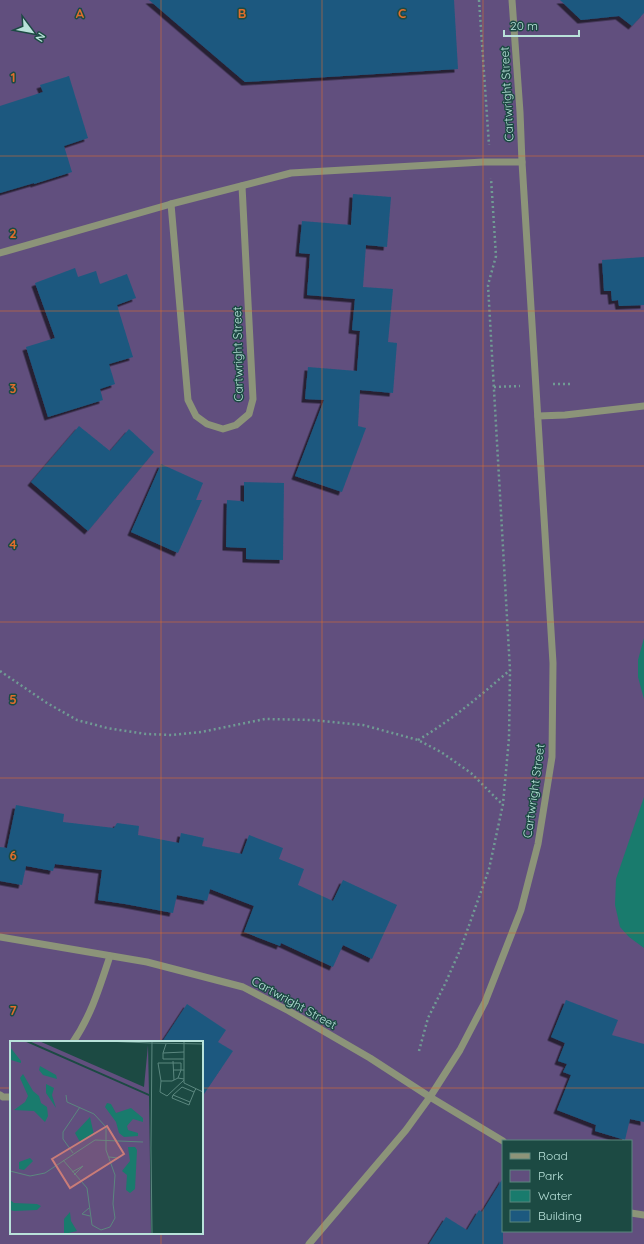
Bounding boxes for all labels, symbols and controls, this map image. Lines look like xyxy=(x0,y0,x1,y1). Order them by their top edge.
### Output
text: A xyxy=(76,5,85,21)
text: B xyxy=(238,5,246,21)
text: C xyxy=(398,5,406,21)
north arrow xyxy=(12,12,52,52)
scale bar xyxy=(504,12,579,38)
text: 20 m xyxy=(510,18,538,33)
text: N xyxy=(32,30,49,44)
street label: Cartwright Street xyxy=(497,46,516,142)
text: 1 xyxy=(10,69,16,85)
text: 2 xyxy=(9,225,17,241)
street label: Cartwright Street xyxy=(229,306,246,402)
text: 3 xyxy=(10,380,17,396)
text: 4 xyxy=(9,536,17,552)
text: 5 xyxy=(9,691,17,707)
street label: Cartwright Street xyxy=(519,743,548,839)
text: 6 xyxy=(9,847,17,863)
street label: Cartwright Street xyxy=(249,973,339,1032)
text: 7 xyxy=(9,1002,17,1018)
inset map xyxy=(10,1041,203,1234)
legend xyxy=(502,1140,632,1232)
text: Road xyxy=(538,1148,568,1163)
text: Park xyxy=(538,1168,563,1183)
text: Water xyxy=(538,1188,573,1203)
text: Building xyxy=(538,1208,582,1223)

